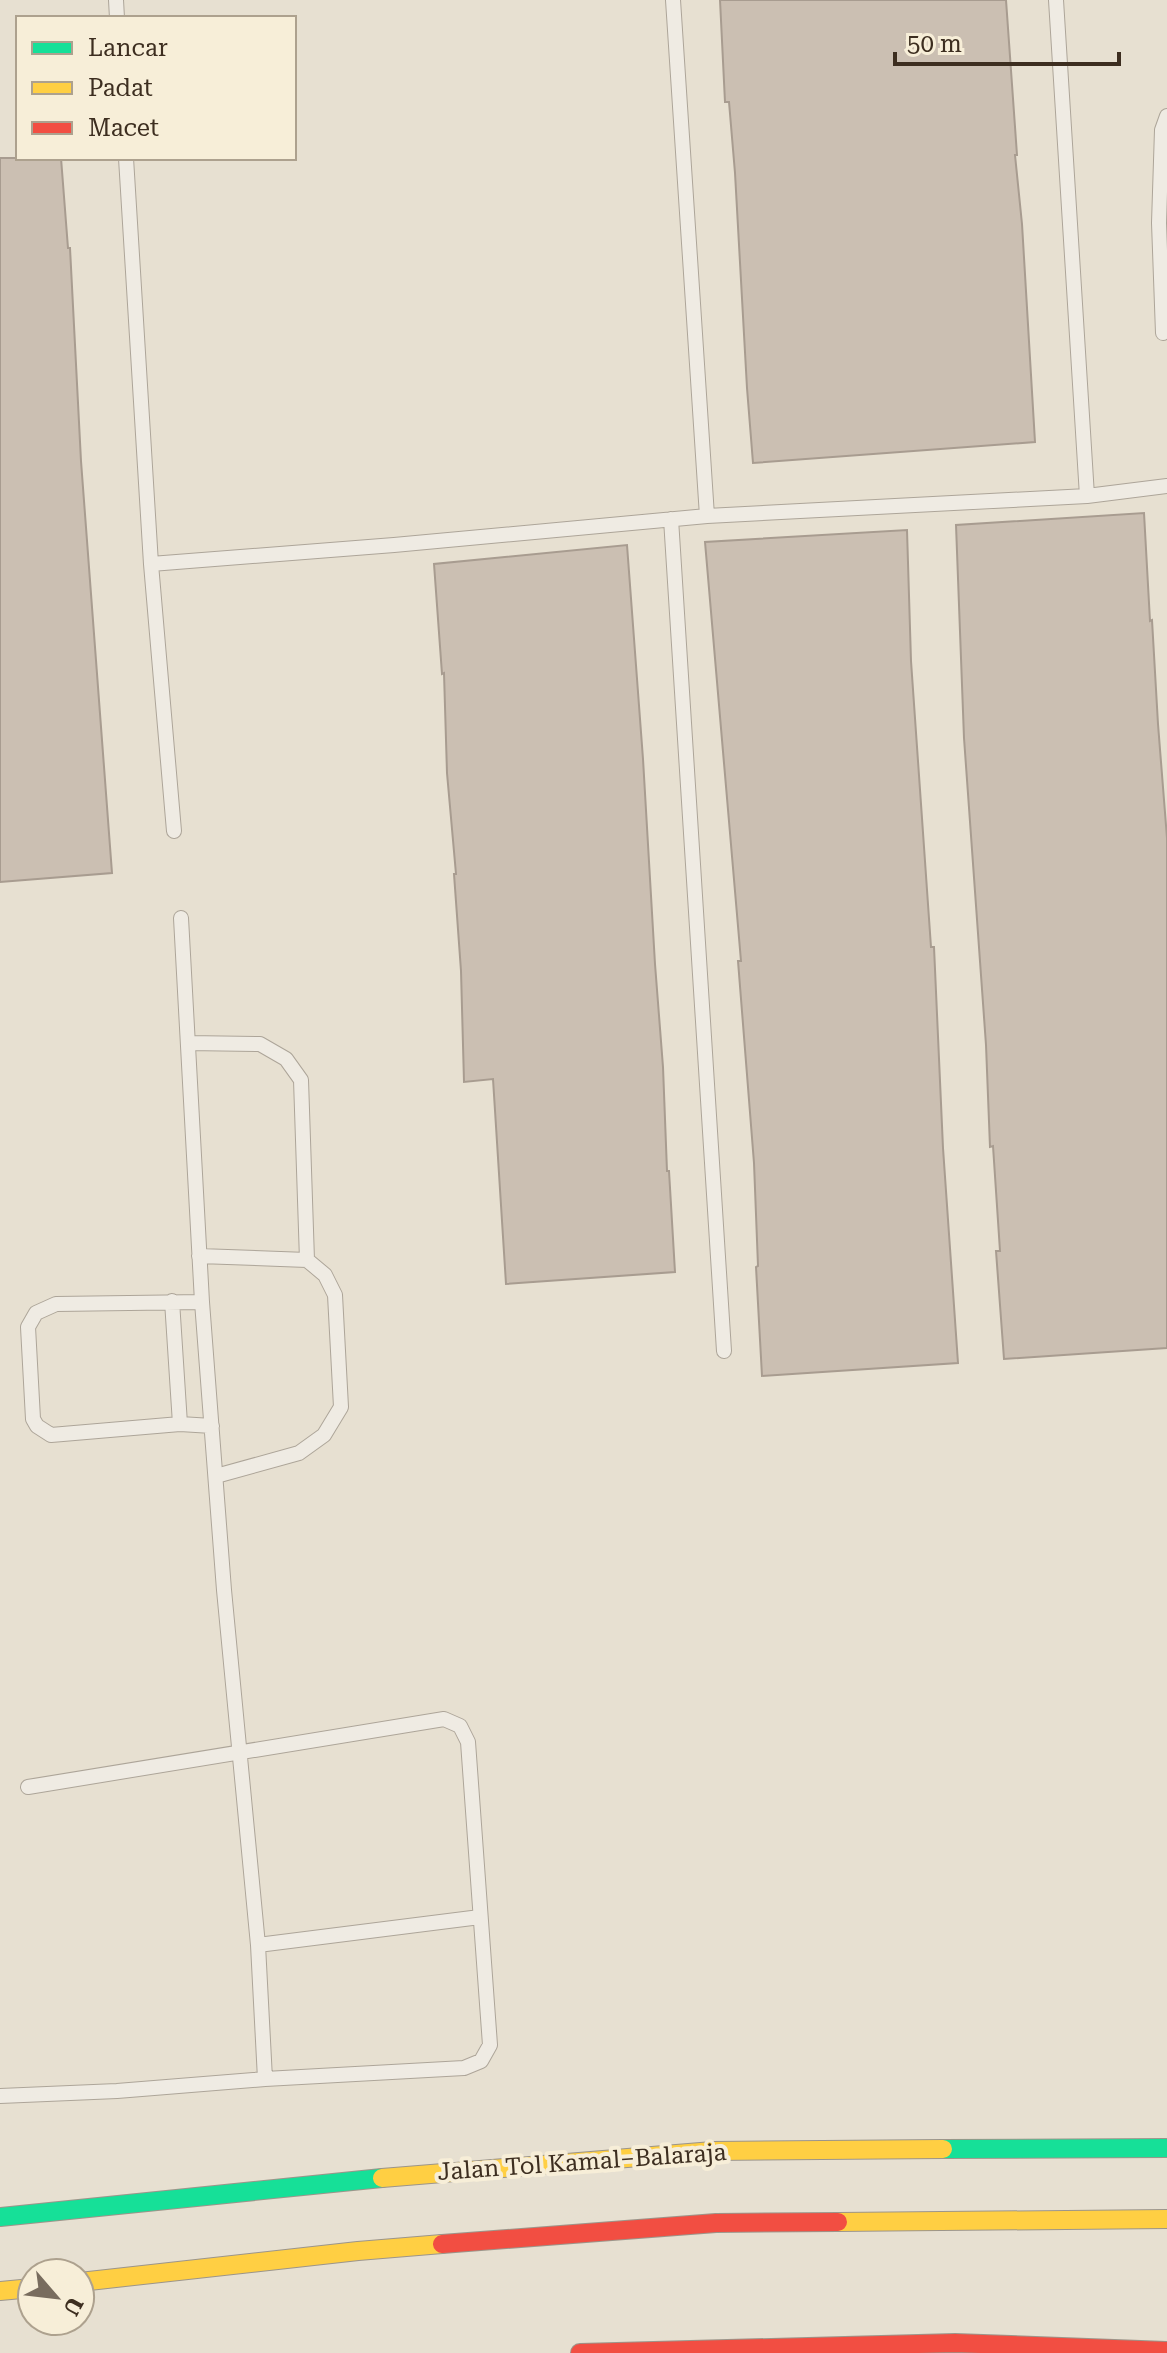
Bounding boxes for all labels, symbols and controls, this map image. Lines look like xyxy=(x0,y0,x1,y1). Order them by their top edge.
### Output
legend xyxy=(16,16,296,160)
scale bar xyxy=(895,16,1119,66)
text: 50 m xyxy=(907,30,962,58)
text: Lancar xyxy=(88,34,168,62)
text: Padat xyxy=(88,74,153,102)
text: Macet xyxy=(88,114,159,142)
street label: Jalan Tol Kamal–Balaraja xyxy=(437,2138,727,2186)
north arrow xyxy=(16,2257,96,2337)
text: U xyxy=(58,2293,88,2320)

